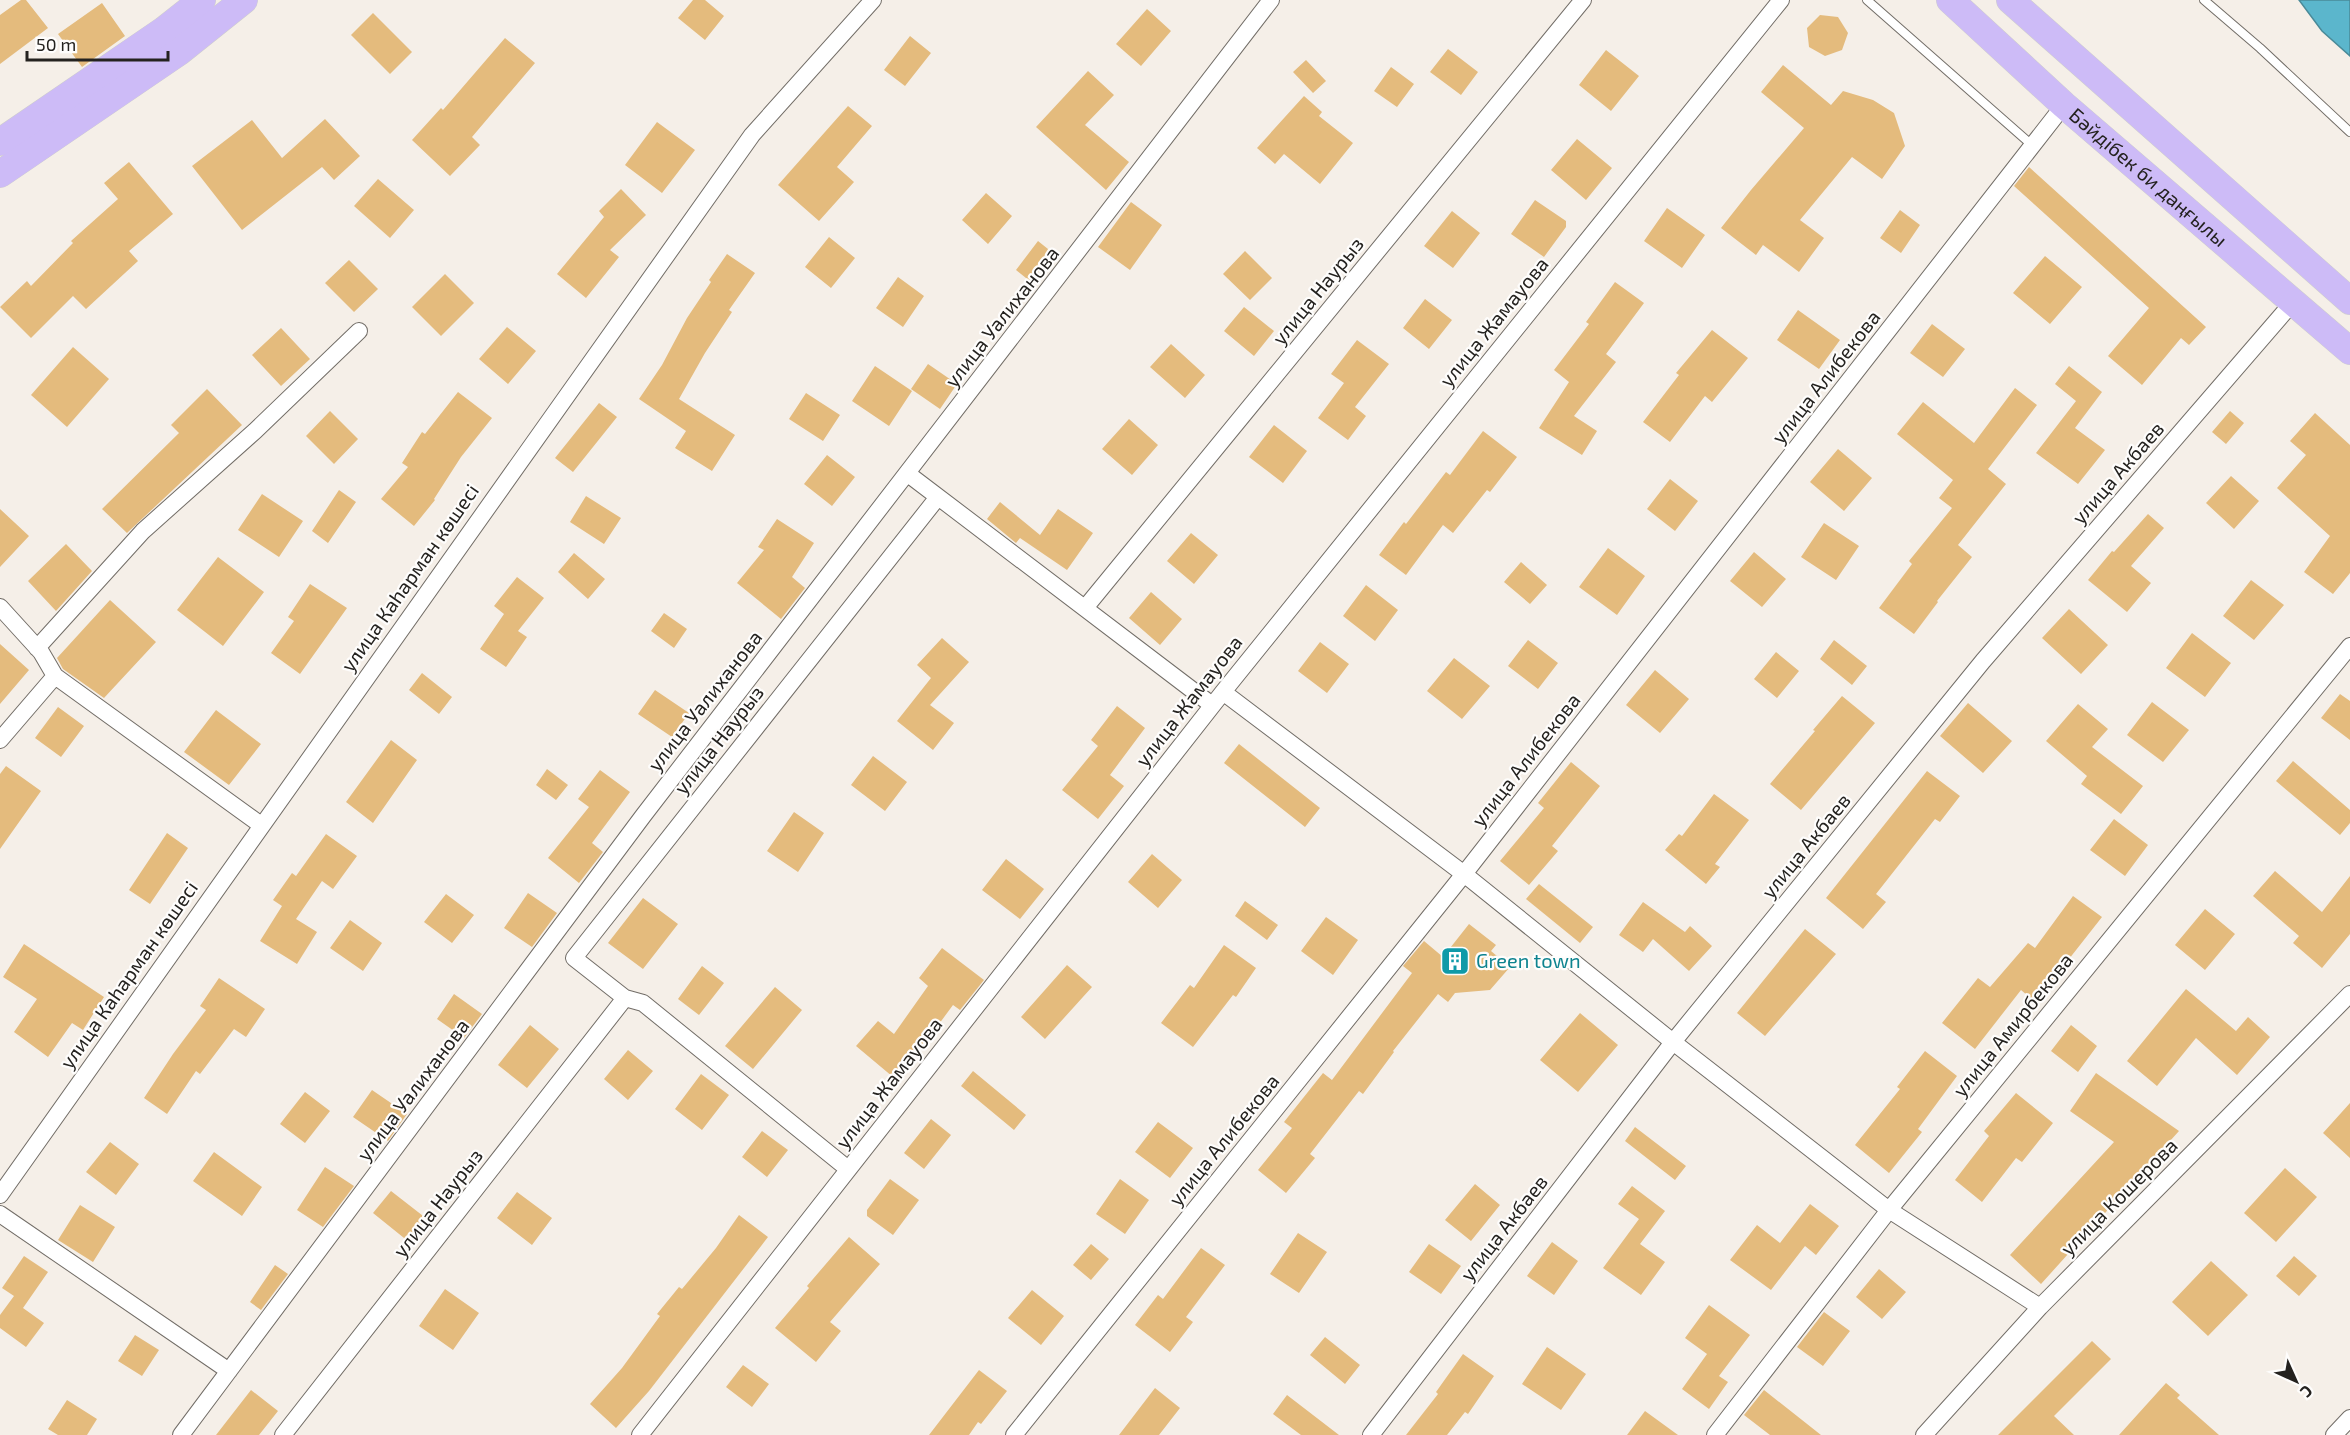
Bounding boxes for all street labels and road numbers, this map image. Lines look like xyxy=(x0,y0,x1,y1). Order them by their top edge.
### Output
street label: Бәйдібек би даңғылы xyxy=(2065,102,2233,251)
street label: улица Наурыз xyxy=(1267,232,1369,350)
street label: улица Уалиханова xyxy=(939,241,1064,392)
street label: улица Жамауова xyxy=(1434,252,1554,392)
street label: улица Алибекова xyxy=(1766,305,1885,448)
street label: улица Акбаев xyxy=(2066,416,2169,529)
street label: улица Каһарман көшесі xyxy=(335,479,484,676)
street label: улица Уалиханова xyxy=(642,625,767,776)
street label: улица Жамауова xyxy=(1130,630,1248,771)
street label: улица Наурыз xyxy=(668,680,769,799)
street label: улица Алибекова xyxy=(1466,688,1585,831)
street label: улица Акбаев xyxy=(1756,788,1856,903)
street label: улица Каһарман көшесі xyxy=(54,876,203,1073)
street label: улица Амирбекова xyxy=(1947,948,2078,1102)
street label: улица Жамауова xyxy=(830,1012,948,1153)
street label: улица Уалиханова xyxy=(351,1014,474,1166)
street label: улица Алибекова xyxy=(1163,1069,1284,1211)
street label: улица Кошерова xyxy=(2055,1133,2183,1261)
street label: улица Наурыз xyxy=(387,1143,488,1262)
street label: улица Акбаев xyxy=(1454,1170,1553,1286)

